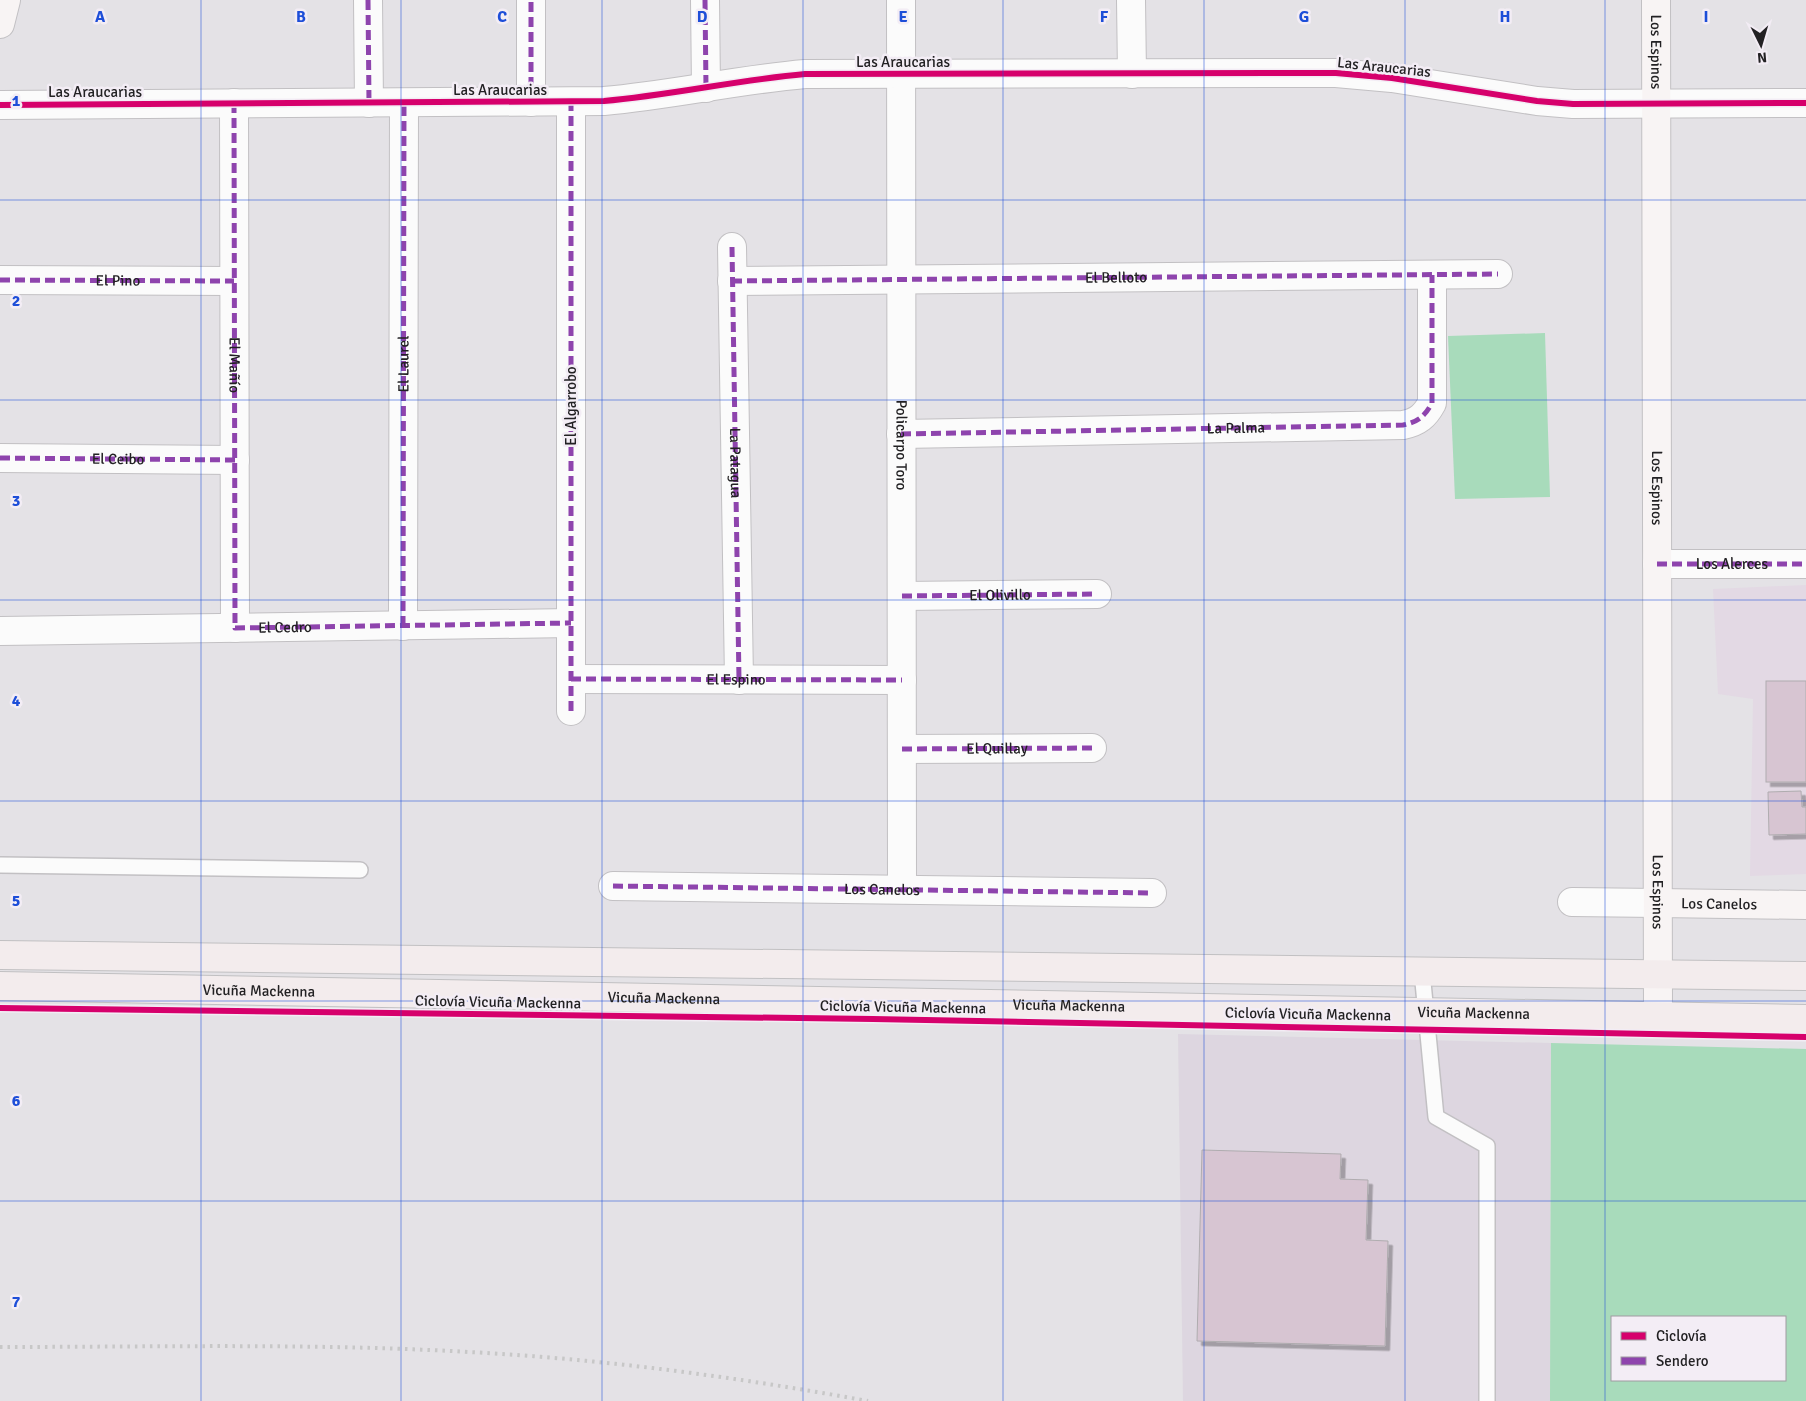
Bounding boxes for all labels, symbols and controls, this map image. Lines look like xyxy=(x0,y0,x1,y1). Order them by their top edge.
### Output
text: A xyxy=(95,7,106,27)
text: B xyxy=(296,7,306,27)
text: C xyxy=(497,7,507,27)
text: D xyxy=(697,7,708,27)
text: E xyxy=(898,7,908,27)
text: F xyxy=(1100,7,1109,27)
text: G xyxy=(1299,7,1309,27)
text: H xyxy=(1500,7,1510,27)
text: I xyxy=(1703,7,1709,27)
street label: Los Espinos xyxy=(1647,15,1665,90)
north arrow xyxy=(1736,20,1786,70)
text: N xyxy=(1756,49,1768,66)
street label: Las Araucarias xyxy=(856,53,951,71)
street label: Las Araucarias xyxy=(1336,53,1432,81)
street label: Las Araucarias xyxy=(453,81,548,99)
street label: Las Araucarias xyxy=(48,83,143,101)
text: 1 xyxy=(12,91,21,111)
street label: El Belloto xyxy=(1085,268,1147,287)
street label: El Pino xyxy=(96,271,141,290)
text: 2 xyxy=(12,291,20,311)
street label: El Laurel xyxy=(394,336,413,392)
street label: El Mañío xyxy=(225,337,244,393)
street label: El Algarrobo xyxy=(562,366,580,446)
street label: Policarpo Toro xyxy=(892,400,911,491)
street label: La Palma xyxy=(1207,418,1265,438)
street label: La Patagua xyxy=(726,427,745,499)
street label: El Ceibo xyxy=(92,450,145,468)
street label: Los Espinos xyxy=(1648,451,1666,526)
text: 3 xyxy=(12,491,20,511)
street label: Los Alerces xyxy=(1696,555,1769,573)
street label: El Olivillo xyxy=(969,586,1031,604)
street label: El Cedro xyxy=(258,618,312,637)
street label: El Espino xyxy=(706,670,766,689)
text: 4 xyxy=(12,691,21,711)
street label: El Quillay xyxy=(966,739,1028,758)
street label: Los Espinos xyxy=(1649,855,1667,930)
street label: Los Canelos xyxy=(844,880,921,899)
text: 5 xyxy=(12,891,20,911)
street label: Los Canelos xyxy=(1681,894,1758,913)
street label: Vicuña Mackenna xyxy=(203,981,315,1001)
street label: Vicuña Mackenna xyxy=(607,988,720,1008)
street label: Ciclovía Vicuña Mackenna xyxy=(415,992,581,1012)
street label: Vicuña Mackenna xyxy=(1012,996,1125,1016)
street label: Ciclovía Vicuña Mackenna xyxy=(820,997,986,1017)
street label: Vicuña Mackenna xyxy=(1417,1003,1530,1023)
street label: Ciclovía Vicuña Mackenna xyxy=(1225,1004,1391,1024)
text: 6 xyxy=(12,1091,21,1111)
text: 7 xyxy=(12,1292,21,1312)
legend xyxy=(1611,1316,1786,1381)
text: Ciclovía xyxy=(1656,1327,1707,1345)
text: Sendero xyxy=(1656,1352,1709,1370)

